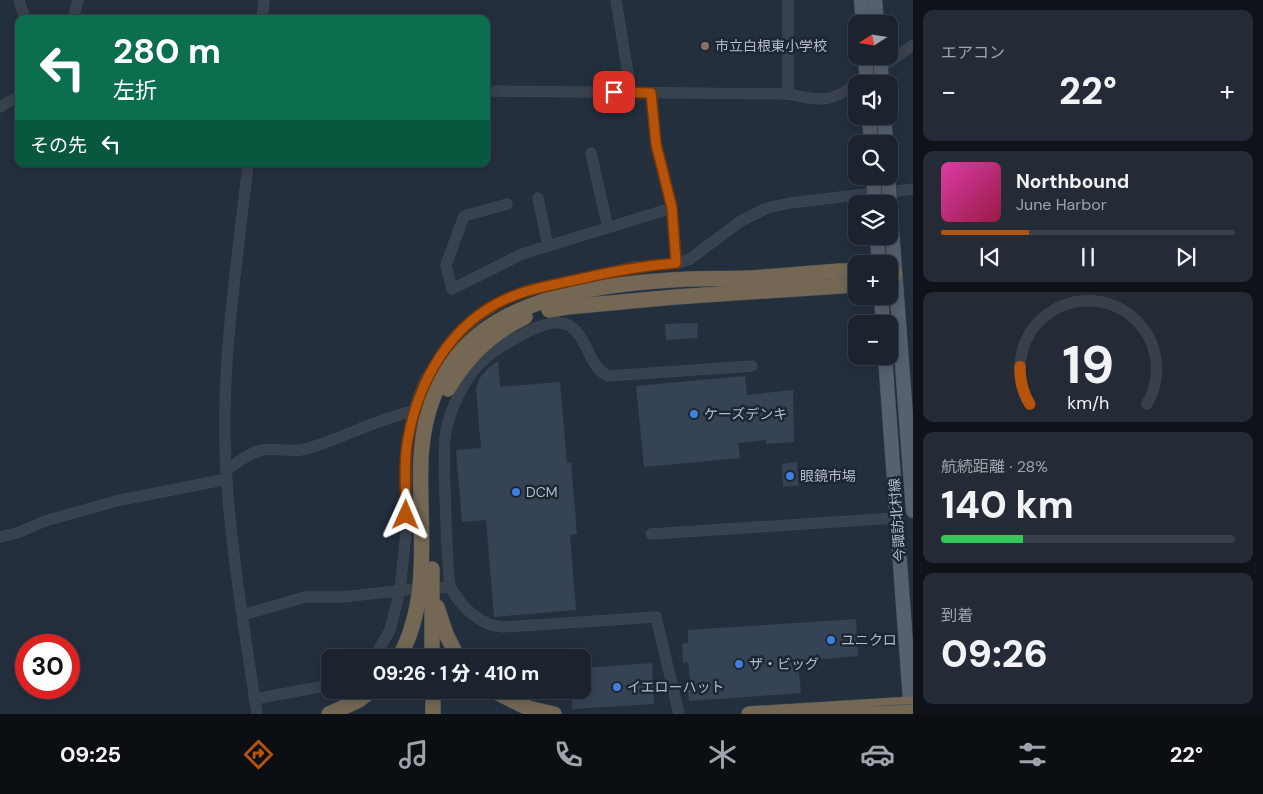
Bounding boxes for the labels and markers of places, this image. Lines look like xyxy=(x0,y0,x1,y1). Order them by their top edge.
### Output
place label: 市立白根東小学校 xyxy=(715,37,827,55)
marker: 市立白根東小学校 xyxy=(699,40,711,52)
pin xyxy=(593,71,635,113)
place label: ケーズデンキ xyxy=(704,405,787,423)
marker: ケーズデンキ xyxy=(688,408,700,420)
place label: 眼鏡市場 xyxy=(800,467,856,485)
marker: 眼鏡市場 xyxy=(784,470,796,482)
place label: DCM xyxy=(526,483,557,501)
marker: DCM xyxy=(510,486,522,498)
place label: ユニクロ xyxy=(841,631,897,649)
marker: ユニクロ xyxy=(825,634,837,646)
place label: ザ・ビッグ xyxy=(749,655,819,673)
marker: ザ・ビッグ xyxy=(733,658,745,670)
place label: イエローハット xyxy=(627,678,725,696)
marker: イエローハット xyxy=(611,681,623,693)

